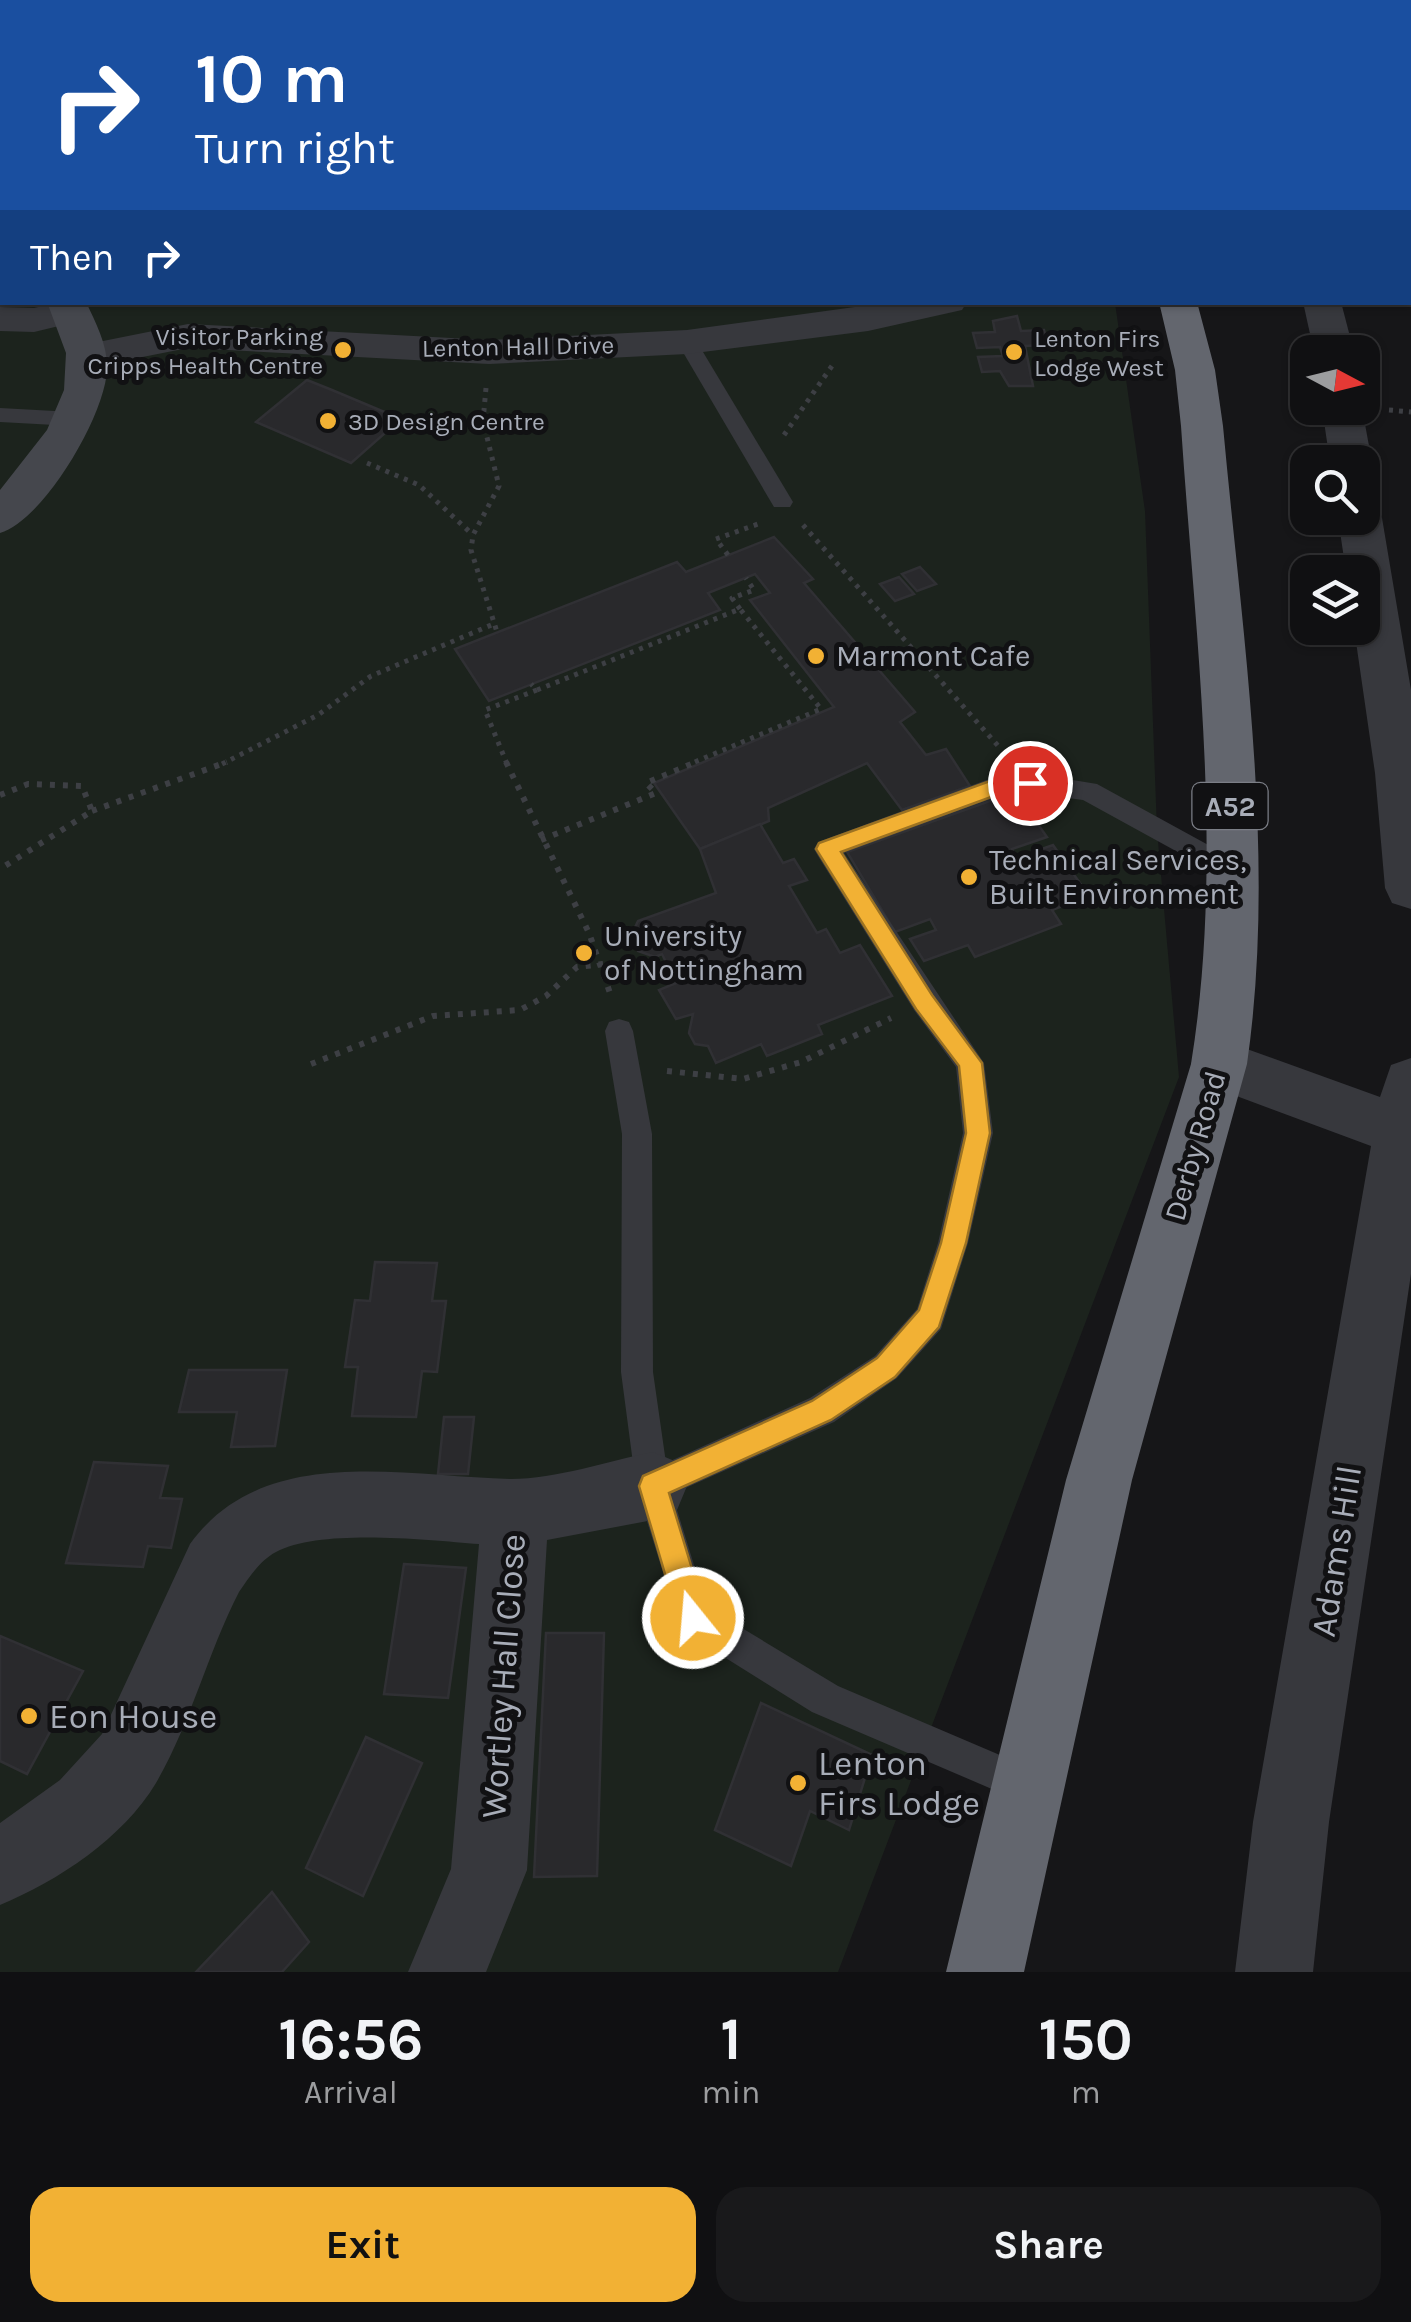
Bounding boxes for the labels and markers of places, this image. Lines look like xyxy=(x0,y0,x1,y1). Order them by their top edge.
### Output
place label: Visitor Parking Cripps Health Centre xyxy=(88,322,323,380)
place label: Lenton Firs Lodge West xyxy=(1034,324,1164,382)
marker: Visitor Parking Cripps Health Centre xyxy=(332,339,354,361)
marker: Lenton Firs Lodge West xyxy=(1003,341,1025,363)
place label: 3D Design Centre xyxy=(348,407,545,436)
marker: 3D Design Centre xyxy=(317,410,339,432)
place label: Marmont Cafe xyxy=(836,638,1030,674)
marker: Marmont Cafe xyxy=(805,645,827,667)
pin xyxy=(988,741,1073,826)
place label: Technical Services, Built Environment xyxy=(989,842,1247,912)
marker: Technical Services, Built Environment xyxy=(958,866,980,888)
place label: University of Nottingham xyxy=(604,918,804,988)
marker: University of Nottingham xyxy=(573,942,595,964)
place label: Eon House xyxy=(49,1696,217,1737)
marker: Eon House xyxy=(18,1705,40,1727)
place label: Lenton Firs Lodge xyxy=(818,1743,980,1824)
marker: Lenton Firs Lodge xyxy=(787,1772,809,1794)

